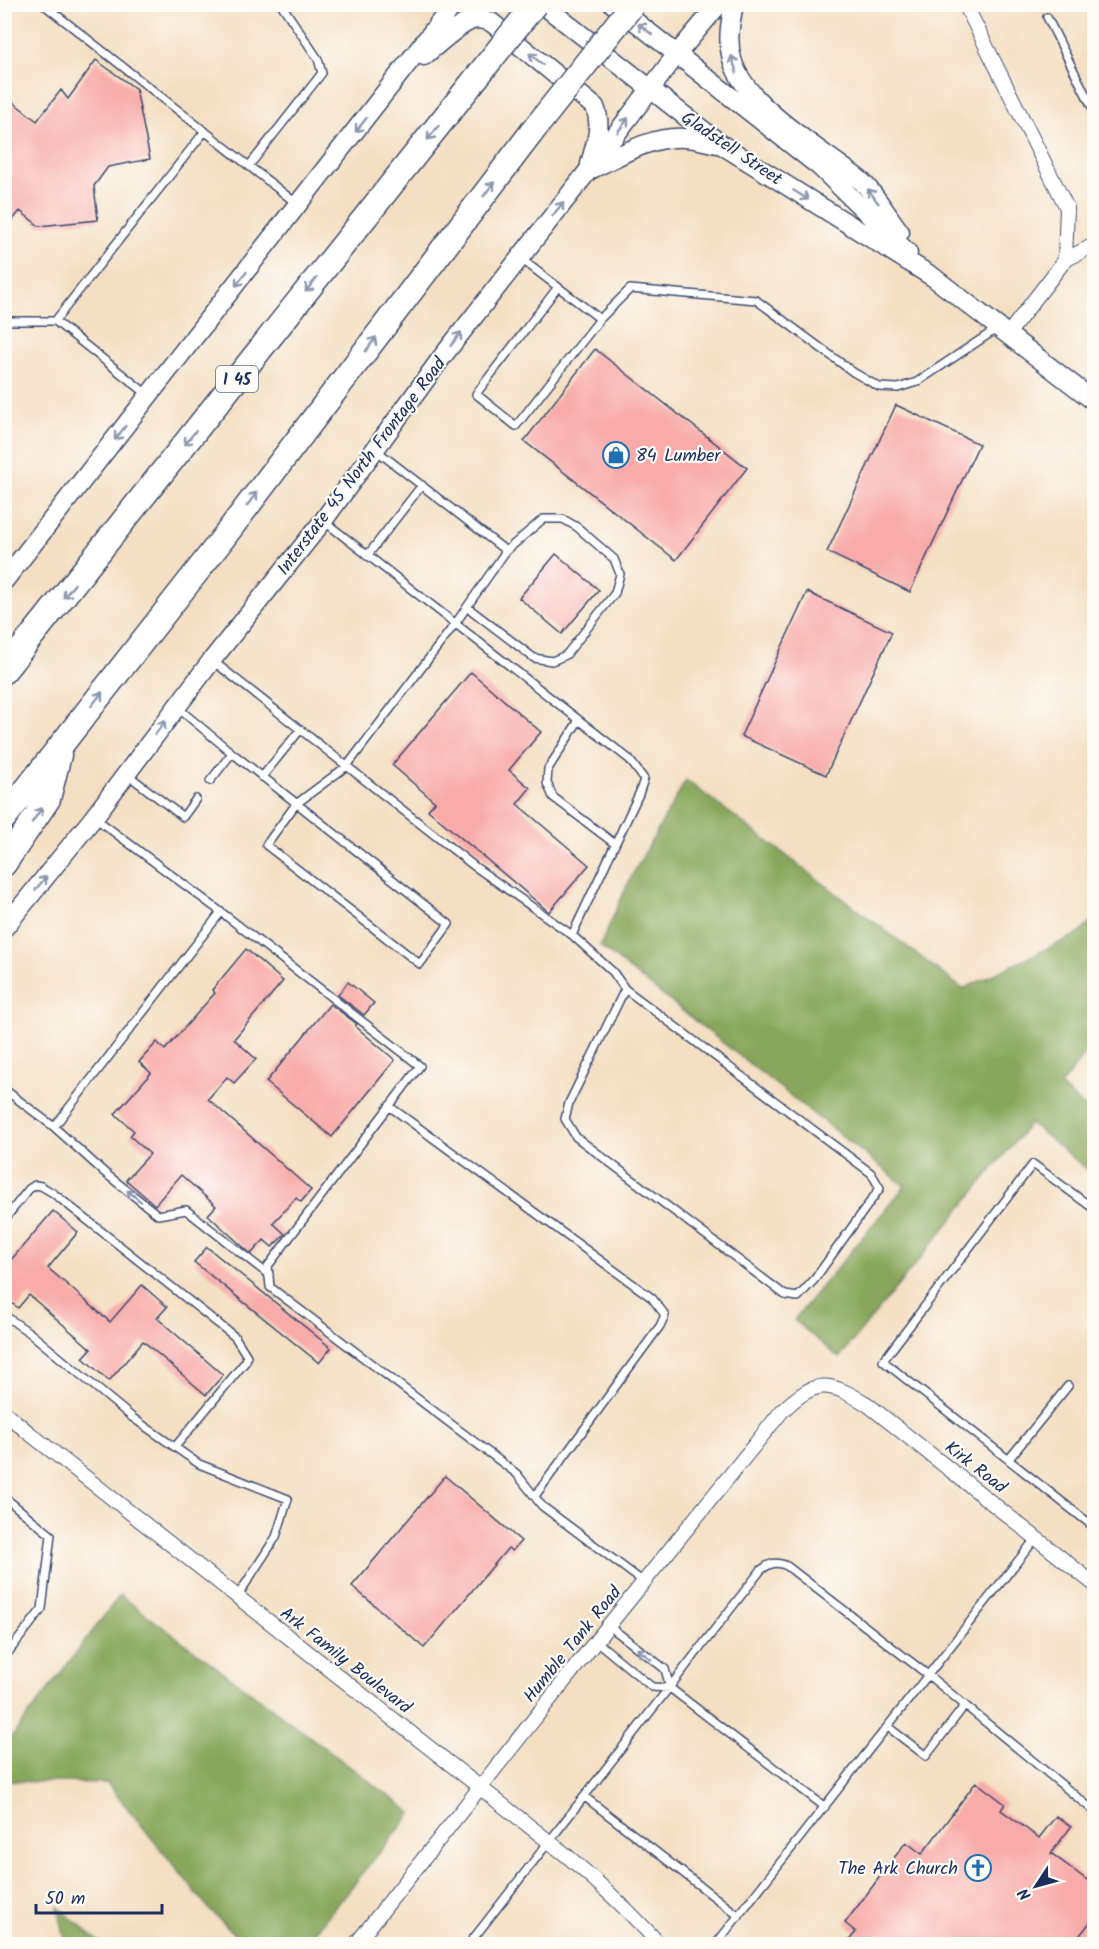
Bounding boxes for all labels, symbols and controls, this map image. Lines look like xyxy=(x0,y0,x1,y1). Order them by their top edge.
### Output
one-way arrow xyxy=(637,23,653,36)
one-way arrow xyxy=(529,52,544,66)
one-way arrow xyxy=(728,55,739,74)
street label: Gladstell Street xyxy=(674,104,789,195)
one-way arrow xyxy=(354,117,367,133)
one-way arrow xyxy=(617,117,630,133)
one-way arrow xyxy=(426,124,439,140)
one-way arrow xyxy=(482,181,495,197)
one-way arrow xyxy=(792,189,809,201)
one-way arrow xyxy=(867,189,879,205)
one-way arrow xyxy=(552,201,565,217)
one-way arrow xyxy=(234,271,247,287)
one-way arrow xyxy=(305,277,318,293)
one-way arrow xyxy=(450,331,463,347)
one-way arrow xyxy=(364,336,377,352)
street label: Interstate 45 North Frontage Road xyxy=(270,351,455,582)
road number: I 45 xyxy=(216,366,258,392)
one-way arrow xyxy=(114,424,127,440)
one-way arrow xyxy=(183,430,196,446)
shop icon: 84 Lumber xyxy=(601,440,631,470)
place label: 84 Lumber xyxy=(636,442,721,471)
one-way arrow xyxy=(246,491,259,507)
one-way arrow xyxy=(62,582,75,598)
one-way arrow xyxy=(91,692,104,708)
one-way arrow xyxy=(154,721,166,737)
one-way arrow xyxy=(31,807,43,824)
one-way arrow xyxy=(35,875,48,891)
one-way arrow xyxy=(127,1190,143,1203)
street label: Kirk Road xyxy=(938,1434,1013,1503)
street label: Humble Tank Road xyxy=(517,1579,630,1710)
street label: Ark Family Boulevard xyxy=(273,1600,418,1723)
one-way arrow xyxy=(637,1647,653,1660)
church icon: The Ark Church xyxy=(963,1853,993,1883)
place label: The Ark Church xyxy=(838,1855,958,1884)
north arrow xyxy=(1006,1856,1066,1916)
scale bar xyxy=(36,1877,162,1915)
text: N xyxy=(1012,1882,1038,1905)
text: 50 m xyxy=(45,1885,85,1914)

